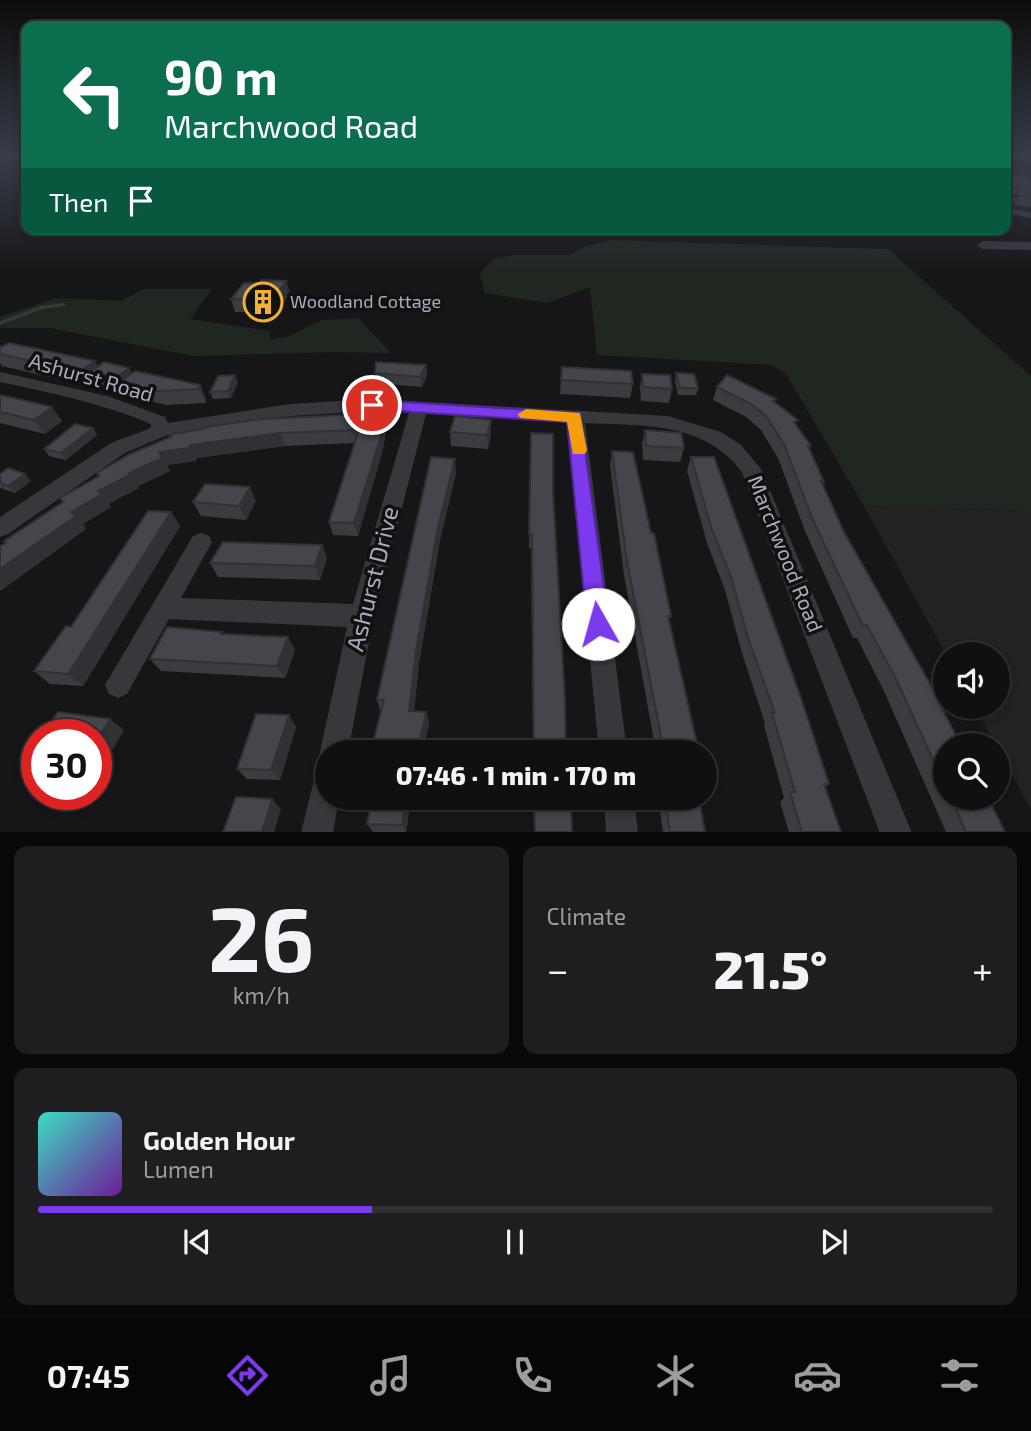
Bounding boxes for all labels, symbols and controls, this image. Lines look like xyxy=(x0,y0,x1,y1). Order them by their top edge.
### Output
text: 90 m xyxy=(164,46,278,105)
icon: left xyxy=(49,49,140,140)
text: Marchwood Road xyxy=(164,106,418,144)
icon: arrive xyxy=(122,182,160,220)
text: Then xyxy=(49,186,108,217)
building icon: Woodland Cottage xyxy=(242,281,284,323)
place label: Woodland Cottage xyxy=(290,290,441,312)
street label: Ashurst Road xyxy=(26,347,156,406)
pin xyxy=(342,375,402,435)
icon: arrive xyxy=(353,386,391,424)
street label: Marchwood Road xyxy=(744,471,829,635)
street label: Ashurst Drive xyxy=(340,503,404,654)
position arrow xyxy=(561,587,635,661)
map controls xyxy=(933,642,1010,810)
button: sound xyxy=(933,642,1010,719)
speed limit sign: 30 xyxy=(21,719,112,810)
button: search xyxy=(933,733,1010,810)
text: 07:46 · 1 min · 170 m xyxy=(396,759,636,790)
text: 26 xyxy=(208,881,315,990)
text: Climate xyxy=(547,902,626,930)
text: 21.5° xyxy=(713,937,827,999)
text: − xyxy=(547,946,569,992)
text: + xyxy=(972,946,993,992)
text: km/h xyxy=(233,981,290,1009)
text: Golden Hour xyxy=(143,1124,295,1155)
text: Lumen xyxy=(143,1155,214,1183)
icon: previous xyxy=(178,1223,216,1261)
icon: pause xyxy=(496,1223,534,1261)
icon: next xyxy=(815,1223,853,1261)
icon: directions xyxy=(223,1351,272,1400)
icon: music xyxy=(366,1351,415,1400)
icon: phone xyxy=(508,1351,557,1400)
icon: climate xyxy=(651,1351,700,1400)
icon: car xyxy=(793,1351,842,1400)
icon: filters xyxy=(935,1351,984,1400)
text: 07:45 xyxy=(47,1356,130,1394)

